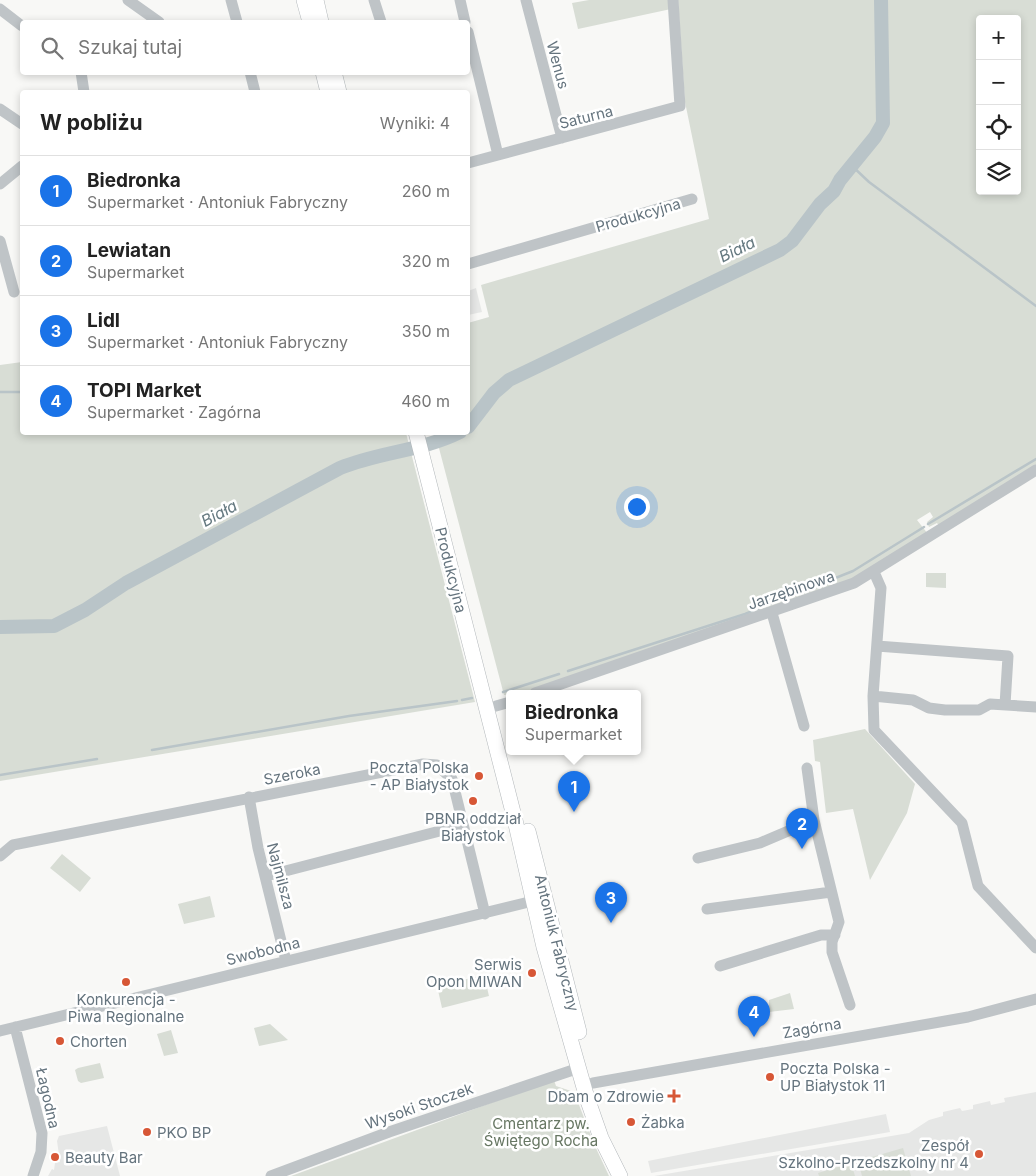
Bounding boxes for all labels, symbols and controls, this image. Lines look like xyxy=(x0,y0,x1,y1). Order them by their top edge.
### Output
map controls xyxy=(976,15,1021,195)
button: + xyxy=(976,15,1021,60)
search box xyxy=(20,20,470,75)
icon: search xyxy=(38,34,66,62)
text: Szukaj tutaj xyxy=(78,36,182,59)
street label: Wenus xyxy=(543,39,573,91)
button: − xyxy=(976,60,1021,105)
street label: Saturna xyxy=(557,101,615,133)
button: locate xyxy=(976,105,1021,150)
text: W pobliżu xyxy=(40,110,143,135)
text: Wyniki: 4 xyxy=(380,113,450,133)
button: layers xyxy=(976,150,1021,195)
text: Biedronka xyxy=(87,169,181,192)
text: 1 xyxy=(53,181,59,201)
text: 260 m xyxy=(402,181,450,201)
text: Supermarket · Antoniuk Fabryczny xyxy=(87,192,348,212)
street label: Produkcyjna xyxy=(593,194,683,236)
water label: Biała xyxy=(716,232,759,266)
text: Lewiatan xyxy=(87,239,171,262)
text: 2 xyxy=(51,251,61,271)
text: 320 m xyxy=(402,251,450,271)
text: Supermarket xyxy=(87,262,184,282)
text: Lidl xyxy=(87,309,120,332)
text: 3 xyxy=(51,321,61,341)
text: 350 m xyxy=(402,321,450,341)
text: Supermarket · Antoniuk Fabryczny xyxy=(87,332,348,352)
text: TOPI Market xyxy=(87,379,202,402)
text: 4 xyxy=(51,391,61,411)
text: 460 m xyxy=(401,391,450,411)
text: Supermarket · Zagórna xyxy=(87,402,261,422)
your location xyxy=(624,494,650,520)
water label: Biała xyxy=(198,495,241,531)
street label: Produkcyjna xyxy=(431,525,471,615)
street label: Jarzębinowa xyxy=(745,566,837,614)
popup xyxy=(506,690,641,755)
text: Biedronka xyxy=(525,701,619,724)
text: Supermarket xyxy=(525,724,622,744)
place label: Poczta Polska - AP Białystok xyxy=(370,758,470,794)
street label: Szeroka xyxy=(262,759,322,789)
marker: Poczta Polska - AP Białystok xyxy=(473,770,485,782)
pin: 1 xyxy=(558,771,590,812)
marker: PBNR oddział Białystok xyxy=(467,795,479,807)
pin: 2 xyxy=(786,808,818,849)
place label: PBNR oddział Białystok xyxy=(425,809,521,845)
street label: Najmilsza xyxy=(263,841,299,911)
street label: Antoniuk Fabryczny xyxy=(531,872,583,1014)
pin: 3 xyxy=(595,882,627,923)
street label: Swobodna xyxy=(224,933,302,969)
place label: Serwis Opon MIWAN xyxy=(426,955,522,991)
marker: Serwis Opon MIWAN xyxy=(526,967,538,979)
marker: Konkurencja - Piwa Regionalne xyxy=(120,976,132,988)
place label: Konkurencja - Piwa Regionalne xyxy=(68,990,184,1026)
pin: 4 xyxy=(738,996,770,1037)
street label: Zagórna xyxy=(781,1014,843,1042)
place label: Chorten xyxy=(70,1032,127,1051)
marker: Chorten xyxy=(54,1035,66,1047)
place label: Poczta Polska - UP Białystok 11 xyxy=(780,1059,891,1095)
street label: Łagodna xyxy=(32,1066,64,1130)
marker: Poczta Polska - UP Białystok 11 xyxy=(764,1071,776,1083)
street label: Wysoki Stoczek xyxy=(362,1078,476,1133)
place label: Dbam o Zdrowie xyxy=(547,1087,664,1106)
marker: Dbam o Zdrowie xyxy=(668,1090,680,1102)
place label: Żabka xyxy=(641,1113,685,1132)
park label: Cmentarz pw. Świętego Rocha xyxy=(484,1114,598,1150)
marker: Żabka xyxy=(625,1116,637,1128)
place label: PKO BP xyxy=(157,1123,211,1142)
marker: PKO BP xyxy=(141,1126,153,1138)
place label: Zespół Szkolno-Przedszkolny nr 4 xyxy=(778,1136,969,1172)
place label: Beauty Bar xyxy=(65,1148,143,1167)
marker: Zespół Szkolno-Przedszkolny nr 4 xyxy=(973,1148,985,1160)
marker: Beauty Bar xyxy=(49,1151,61,1163)

